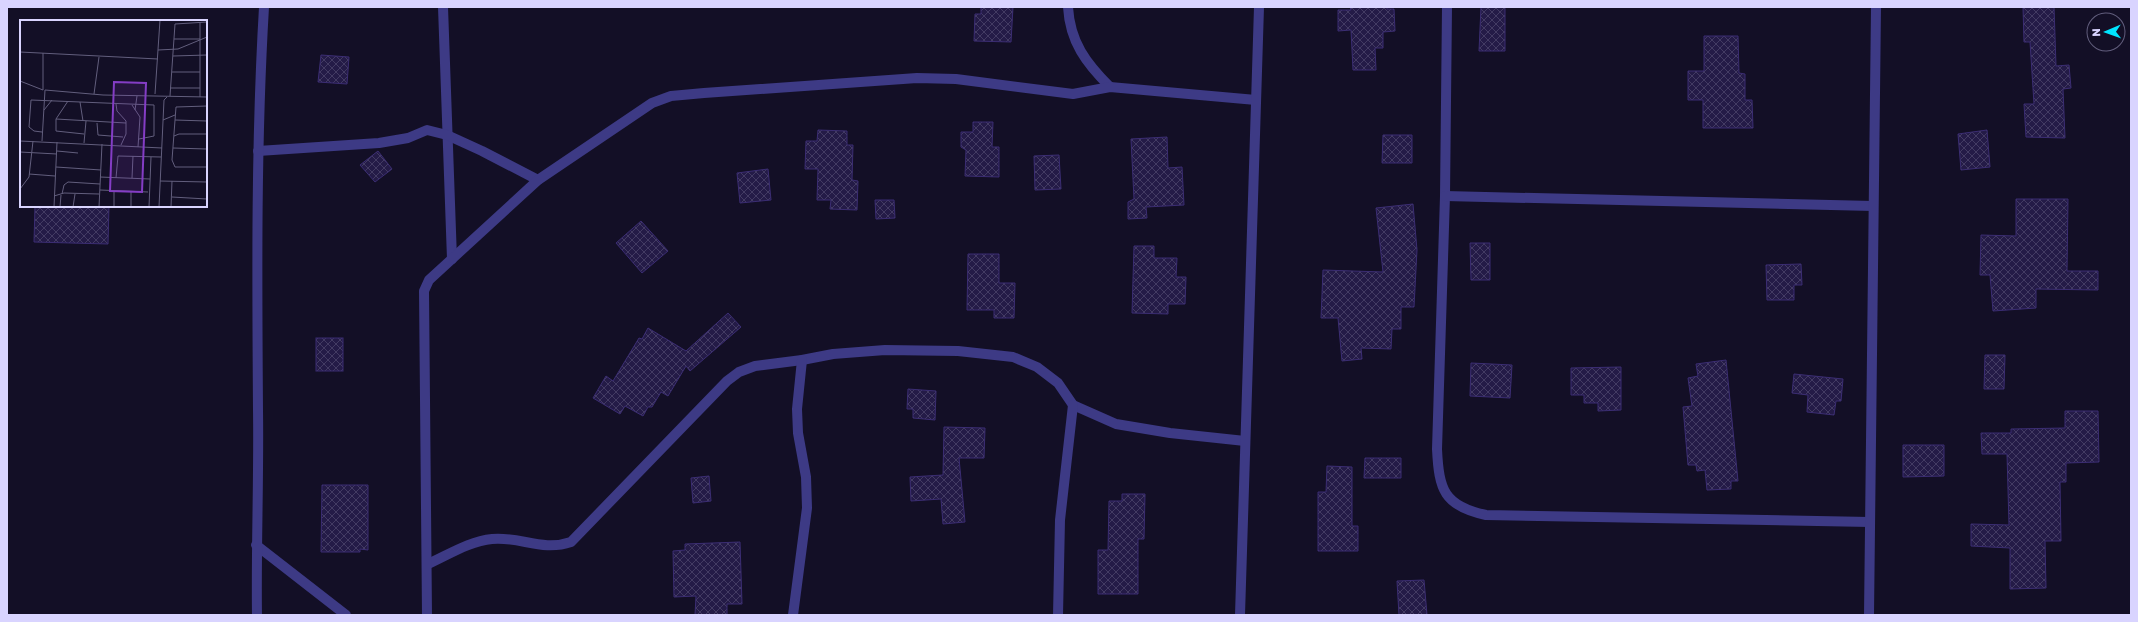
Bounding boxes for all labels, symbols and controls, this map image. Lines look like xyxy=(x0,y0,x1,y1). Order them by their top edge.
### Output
north arrow xyxy=(2086,12,2126,52)
inset map xyxy=(20,20,207,207)
text: N xyxy=(2089,28,2102,37)

